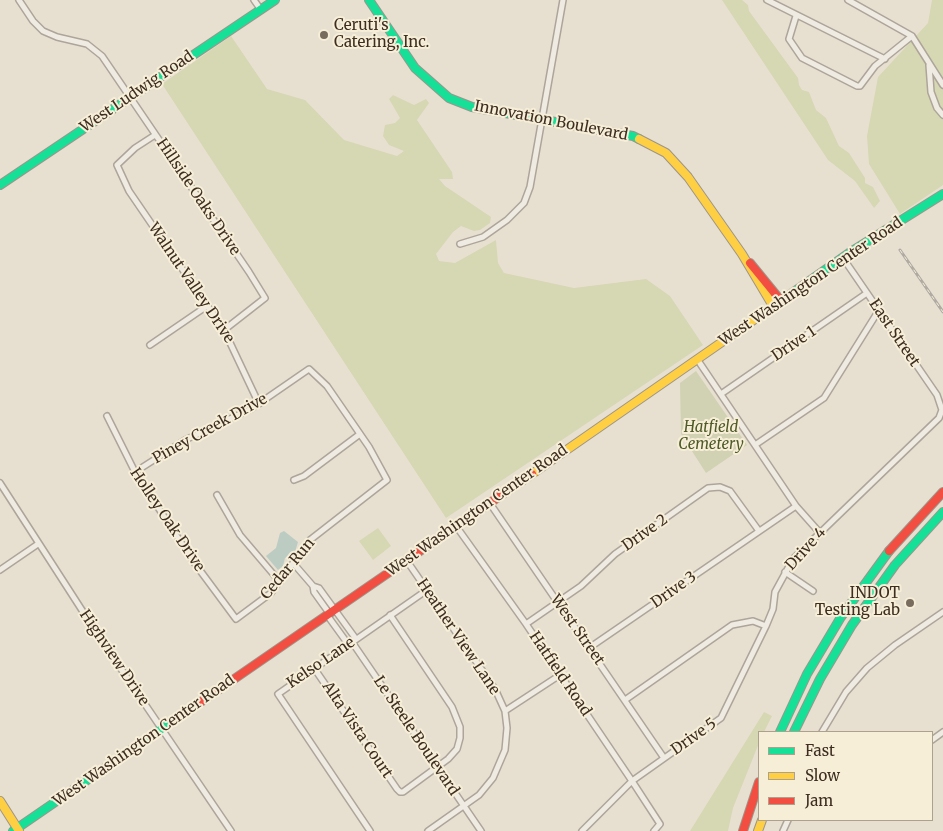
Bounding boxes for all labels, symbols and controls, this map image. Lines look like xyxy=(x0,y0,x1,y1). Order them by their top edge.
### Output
place label: Ceruti's Catering, Inc. xyxy=(334,17,429,52)
marker: Ceruti's Catering, Inc. xyxy=(318,29,330,41)
street label: West Ludwig Road xyxy=(77,47,197,137)
street label: Innovation Boulevard xyxy=(473,97,629,145)
street label: Hillside Oaks Drive xyxy=(152,135,244,259)
street label: West Washington Center Road xyxy=(716,214,906,350)
street label: Walnut Valley Drive xyxy=(144,219,238,347)
street label: East Street xyxy=(865,296,923,370)
street label: Drive 1 xyxy=(769,323,819,365)
street label: Piney Creek Drive xyxy=(149,390,271,468)
park label: Hatfield Cemetery xyxy=(678,419,744,454)
street label: West Washington Center Road xyxy=(383,441,571,581)
street label: Holley Oak Drive xyxy=(126,465,208,575)
street label: Drive 2 xyxy=(619,511,671,555)
street label: Drive 4 xyxy=(782,524,830,574)
street label: Cedar Run xyxy=(257,535,319,603)
street label: Drive 3 xyxy=(648,568,700,612)
street label: Heather View Lane xyxy=(413,576,503,698)
place label: INDOT Testing Lab xyxy=(815,585,900,620)
street label: West Street xyxy=(546,591,608,669)
marker: INDOT Testing Lab xyxy=(904,597,916,609)
street label: Highview Drive xyxy=(75,607,153,709)
street label: Hatfield Road xyxy=(525,628,595,720)
street label: Kelso Lane xyxy=(284,634,358,692)
street label: West Washington Center Road xyxy=(50,671,238,811)
street label: Le Steele Boulevard xyxy=(369,673,463,799)
street label: Alta Vista Court xyxy=(318,678,396,782)
street label: Drive 5 xyxy=(668,715,720,759)
legend xyxy=(758,731,933,821)
text: Fast xyxy=(805,741,835,760)
text: Slow xyxy=(805,766,840,785)
text: Jam xyxy=(805,791,833,810)

